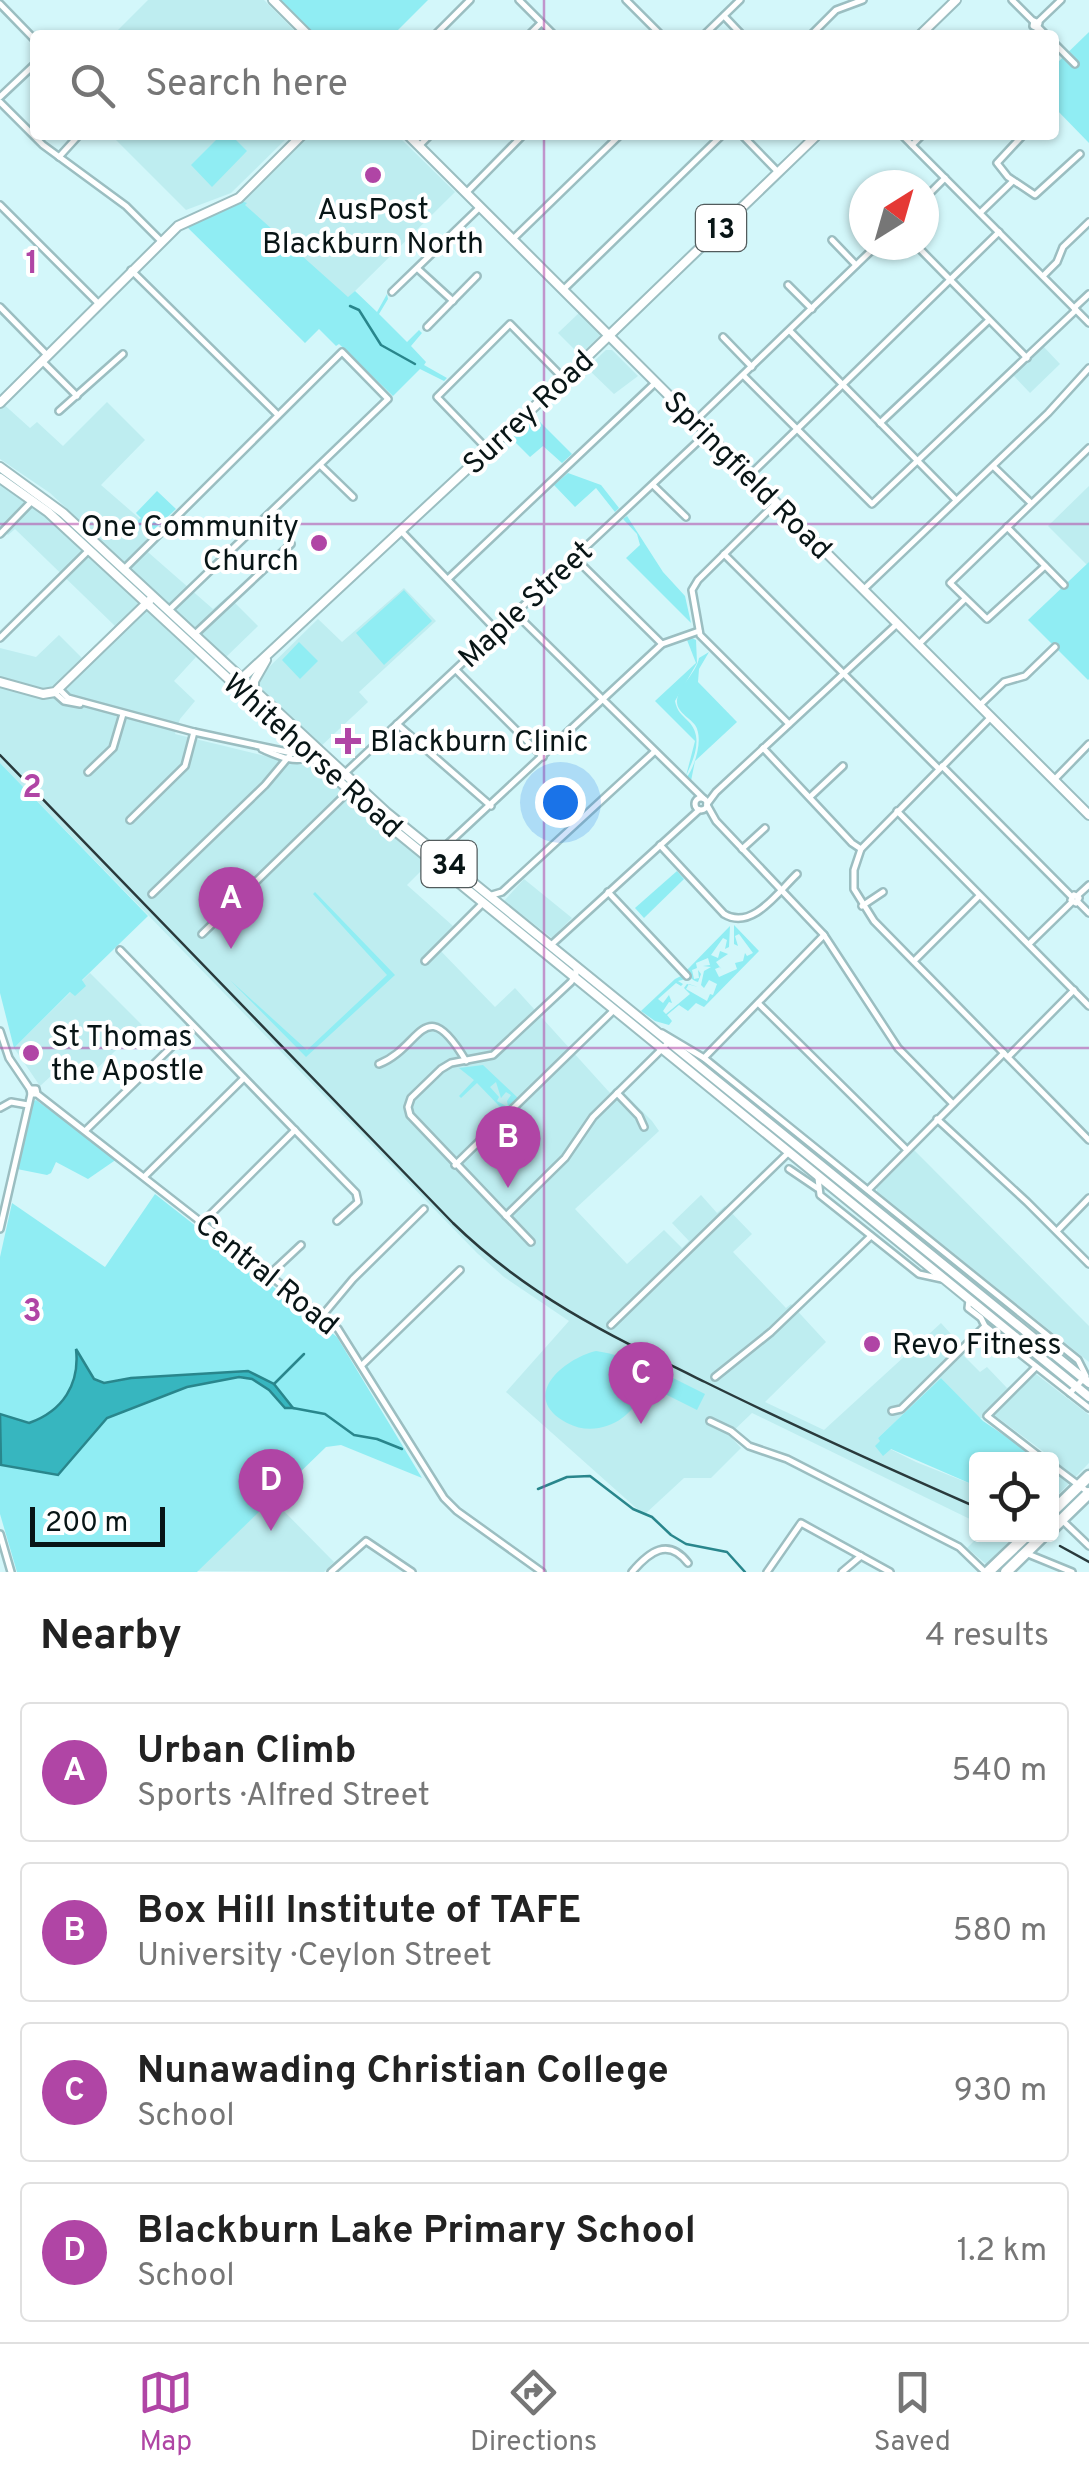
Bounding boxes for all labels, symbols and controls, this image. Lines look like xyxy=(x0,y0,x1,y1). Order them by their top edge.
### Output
search box xyxy=(30,30,1059,140)
icon: search xyxy=(65,58,120,113)
text: Search here xyxy=(145,61,348,110)
marker: AusPost Blackburn North xyxy=(362,164,384,186)
north arrow xyxy=(849,170,939,260)
place label: AusPost Blackburn North xyxy=(262,193,484,264)
road number: 13 xyxy=(696,205,746,251)
text: 1 xyxy=(26,245,38,285)
street label: Surrey Road xyxy=(457,344,603,484)
street label: Springfield Road xyxy=(654,385,838,569)
place label: One Community Church xyxy=(81,510,299,581)
marker: One Community Church xyxy=(308,532,330,554)
street label: Maple Street xyxy=(452,534,601,677)
street label: Whitehorse Road xyxy=(214,667,409,847)
place label: Blackburn Clinic xyxy=(370,725,589,762)
marker: Blackburn Clinic xyxy=(335,728,361,754)
text: 2 xyxy=(22,769,42,809)
your location xyxy=(535,777,586,828)
road number: 34 xyxy=(422,841,476,887)
pin: A xyxy=(198,866,264,949)
place label: St Thomas the Apostle xyxy=(51,1020,204,1091)
marker: St Thomas the Apostle xyxy=(20,1042,42,1064)
pin: B xyxy=(476,1106,540,1188)
street label: Central Road xyxy=(186,1207,345,1345)
text: 3 xyxy=(22,1293,42,1333)
place label: Revo Fitness xyxy=(892,1328,1062,1365)
marker: Revo Fitness xyxy=(861,1333,883,1355)
pin: C xyxy=(608,1342,674,1424)
pin: D xyxy=(238,1448,304,1531)
map controls xyxy=(969,1452,1059,1542)
button: locate xyxy=(969,1452,1059,1542)
scale bar xyxy=(30,1502,165,1546)
text: 200 m xyxy=(45,1506,128,1542)
text: Nearby xyxy=(40,1611,182,1664)
text: 4 results xyxy=(925,1617,1049,1657)
text: Urban Climb xyxy=(137,1728,356,1777)
text: A xyxy=(63,1752,86,1792)
text: 540 m xyxy=(951,1752,1047,1792)
text: Sports · Alfred Street xyxy=(137,1777,430,1817)
text: Box Hill Institute of TAFE xyxy=(137,1888,581,1937)
text: B xyxy=(63,1912,86,1952)
text: 580 m xyxy=(953,1912,1047,1952)
text: University · Ceylon Street xyxy=(137,1937,492,1977)
text: Nunawading Christian College xyxy=(137,2048,669,2097)
text: C xyxy=(64,2072,85,2112)
text: 930 m xyxy=(954,2072,1047,2112)
text: School xyxy=(137,2097,235,2137)
text: Blackburn Lake Primary School xyxy=(137,2208,696,2257)
text: D xyxy=(63,2232,86,2272)
text: 1.2 km xyxy=(957,2232,1047,2272)
text: School xyxy=(137,2257,235,2297)
tab: Map xyxy=(138,2365,193,2461)
tab: Directions xyxy=(470,2365,597,2461)
tab: Saved xyxy=(874,2365,951,2461)

